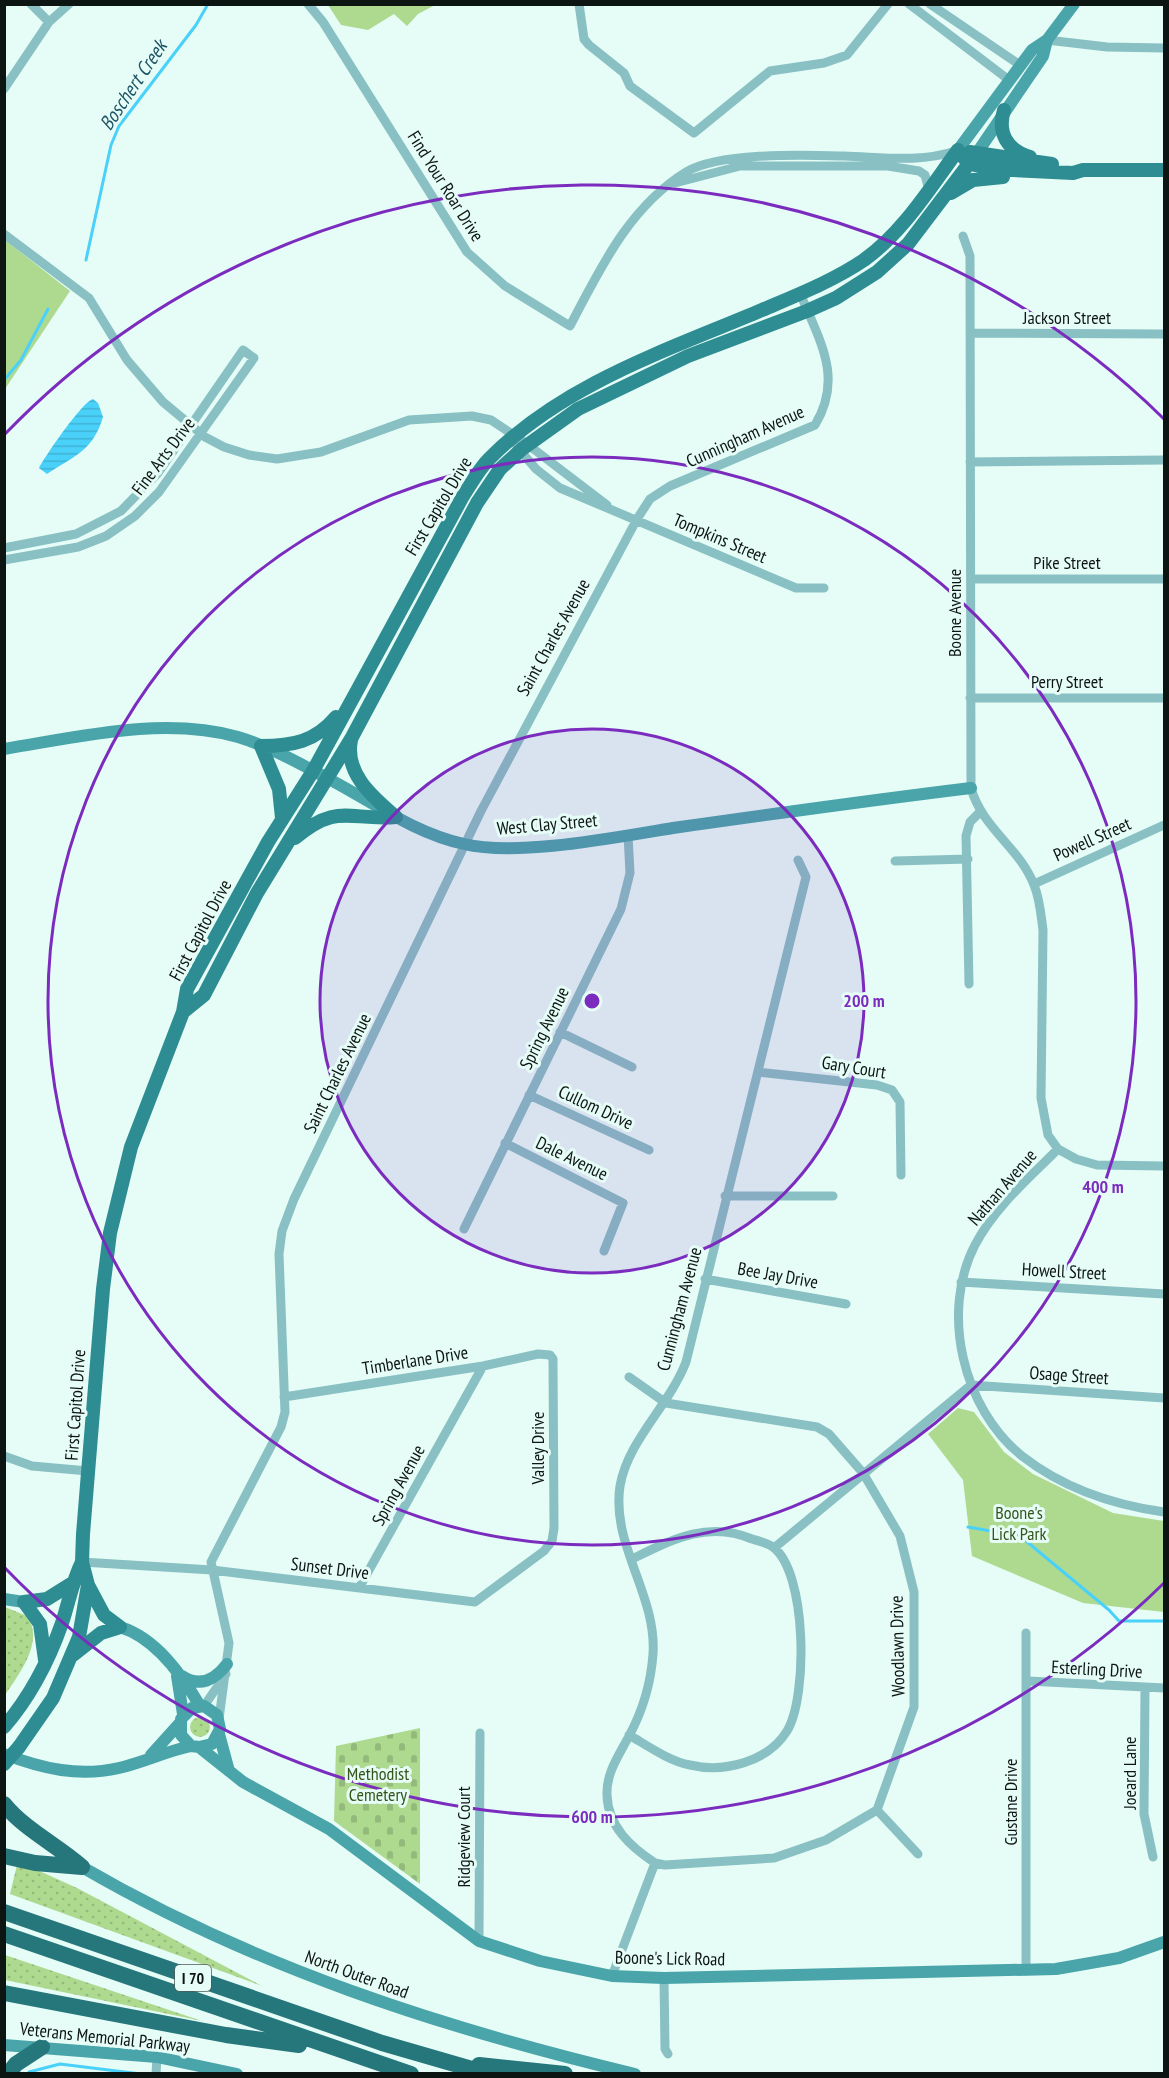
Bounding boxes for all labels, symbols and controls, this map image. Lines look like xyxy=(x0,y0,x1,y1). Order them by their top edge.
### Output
water label: Boschert Creek xyxy=(93,33,174,135)
street label: Find Your Roar Drive xyxy=(403,126,489,246)
street label: Jackson Street xyxy=(1022,306,1111,329)
street label: Cunningham Avenue xyxy=(682,400,808,472)
street label: Fine Arts Drive xyxy=(126,413,200,499)
street label: First Capitol Drive xyxy=(399,452,477,560)
street label: Tompkins Street xyxy=(670,508,770,568)
street label: Pike Street xyxy=(1033,551,1101,574)
street label: Boone Avenue xyxy=(943,569,966,657)
street label: Saint Charles Avenue xyxy=(511,574,595,700)
street label: Perry Street xyxy=(1031,670,1103,693)
street label: West Clay Street xyxy=(496,808,598,840)
street label: Powell Street xyxy=(1050,812,1134,866)
street label: First Capitol Drive xyxy=(164,875,236,985)
street label: Spring Avenue xyxy=(514,983,574,1073)
text: 200 m xyxy=(843,989,885,1012)
centre of rings xyxy=(582,991,602,1011)
street label: Saint Charles Avenue xyxy=(298,1009,376,1137)
street label: Gary Court xyxy=(820,1051,888,1083)
street label: Cullom Drive xyxy=(555,1080,637,1134)
street label: Dale Avenue xyxy=(532,1131,612,1185)
street label: Nathan Avenue xyxy=(963,1144,1041,1230)
text: 400 m xyxy=(1082,1175,1124,1198)
street label: Cunningham Avenue xyxy=(651,1245,707,1373)
street label: Bee Jay Drive xyxy=(736,1257,820,1293)
street label: Howell Street xyxy=(1021,1257,1107,1285)
street label: Timberlane Drive xyxy=(360,1340,470,1380)
street label: First Capitol Drive xyxy=(60,1349,90,1461)
street label: Osage Street xyxy=(1029,1361,1109,1389)
street label: Valley Drive xyxy=(526,1411,549,1486)
street label: Spring Avenue xyxy=(366,1441,430,1529)
park label: Boone's Lick Park xyxy=(992,1501,1046,1545)
street label: Sunset Drive xyxy=(290,1552,370,1584)
street label: Woodlawn Drive xyxy=(885,1595,909,1697)
street label: Esterling Drive xyxy=(1051,1655,1143,1683)
street label: Joeard Lane xyxy=(1118,1736,1141,1811)
street label: Gustane Drive xyxy=(999,1759,1022,1845)
park label: Methodist Cemetery xyxy=(347,1762,409,1806)
street label: Ridgeview Court xyxy=(452,1786,475,1888)
text: 600 m xyxy=(571,1805,613,1828)
street label: North Outer Road xyxy=(302,1945,412,2003)
street label: Boone's Lick Road xyxy=(615,1946,725,1970)
road number: I 70 xyxy=(175,1965,211,1991)
street label: Veterans Memorial Parkway xyxy=(18,2017,191,2057)

